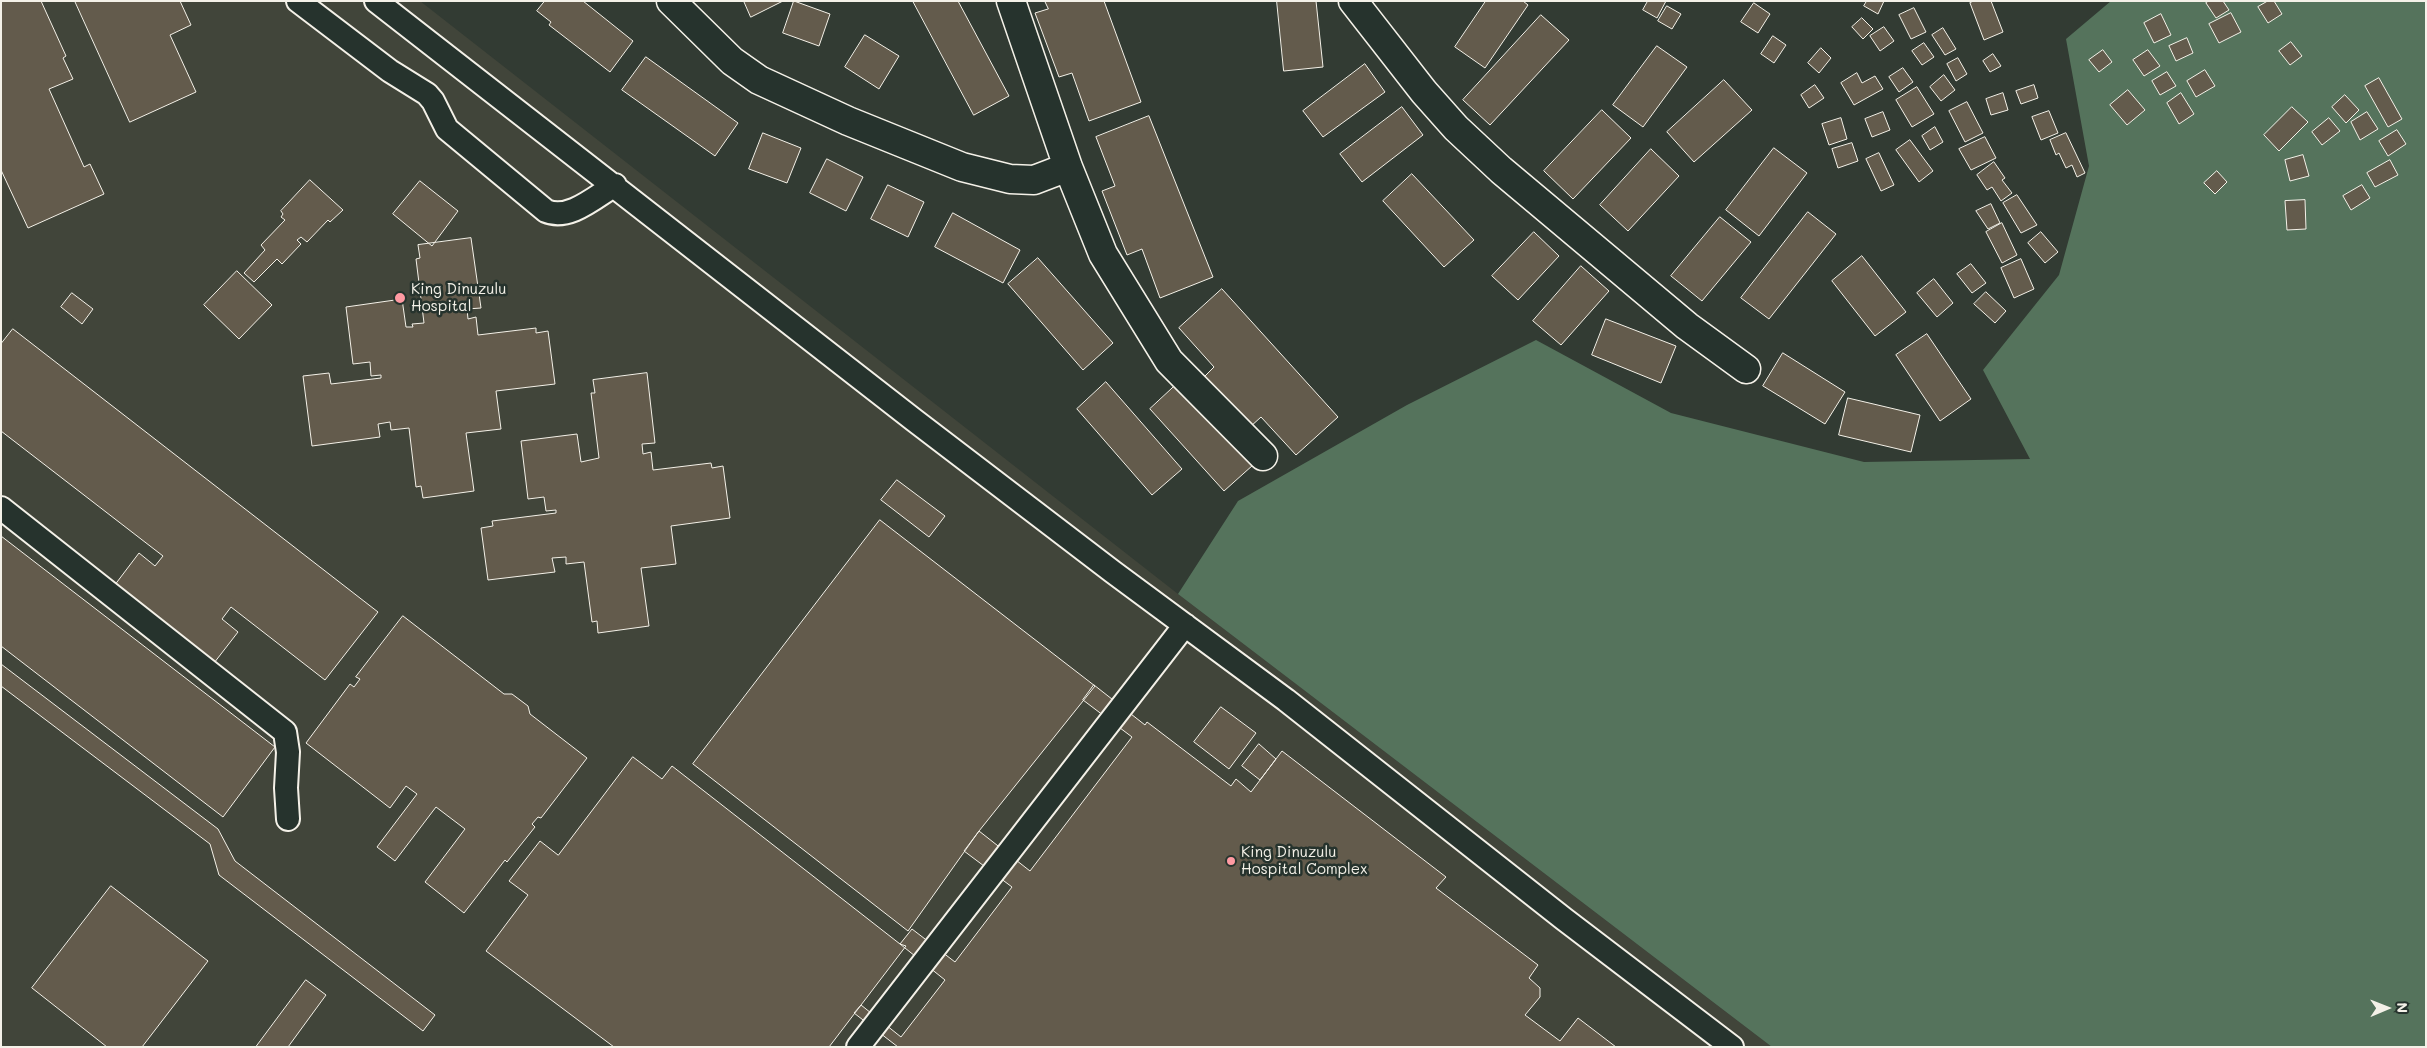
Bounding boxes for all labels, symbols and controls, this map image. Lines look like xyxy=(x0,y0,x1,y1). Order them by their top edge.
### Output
place label: King Dinuzulu Hospital xyxy=(411,280,506,315)
marker: King Dinuzulu Hospital xyxy=(393,291,407,305)
place label: King Dinuzulu Hospital Complex xyxy=(1241,843,1368,878)
marker: King Dinuzulu Hospital Complex xyxy=(1225,855,1237,867)
north arrow xyxy=(2362,983,2412,1033)
text: N xyxy=(2393,1002,2412,1013)

